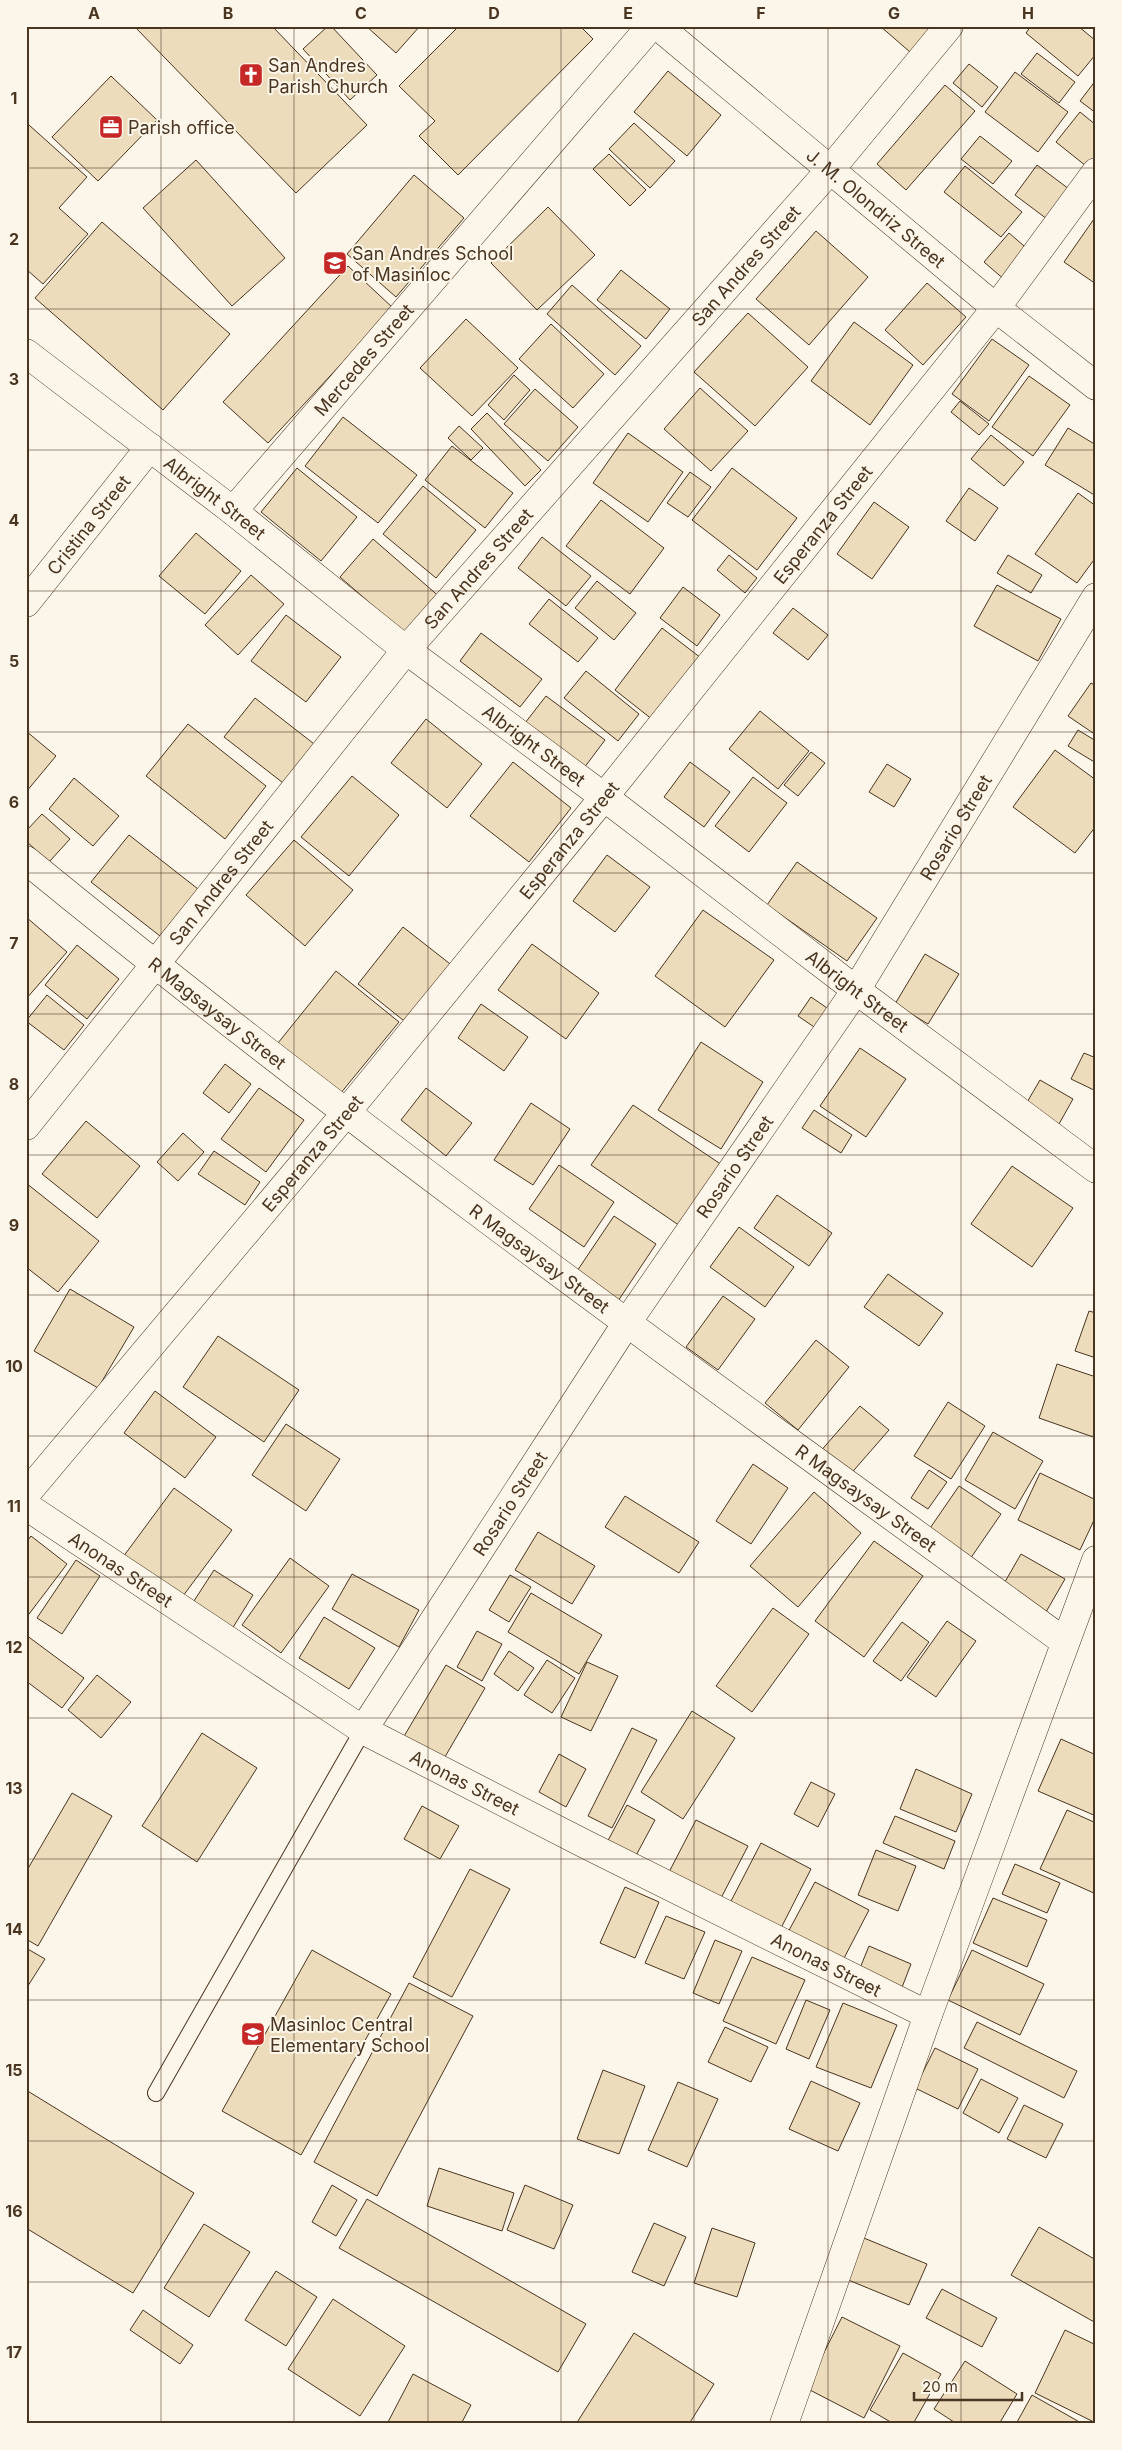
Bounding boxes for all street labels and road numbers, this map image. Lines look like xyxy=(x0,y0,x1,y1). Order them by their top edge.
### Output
street label: J. M. Olondriz Street xyxy=(802,144,950,272)
street label: San Andres Street xyxy=(687,201,804,330)
street label: Mercedes Street xyxy=(310,299,418,420)
street label: Albright Street xyxy=(160,452,270,544)
street label: Esperanza Street xyxy=(769,461,876,588)
street label: Cristina Street xyxy=(42,471,134,579)
street label: San Andres Street xyxy=(419,504,537,633)
street label: Albright Street xyxy=(479,700,590,790)
street label: Rosario Street xyxy=(915,771,996,884)
street label: Esperanza Street xyxy=(515,777,623,903)
street label: San Andres Street xyxy=(164,815,277,949)
street label: Albright Street xyxy=(802,945,913,1036)
street label: R Magsaysay Street xyxy=(144,953,291,1073)
street label: Esperanza Street xyxy=(257,1091,367,1216)
street label: Rosario Street xyxy=(692,1111,777,1222)
street label: R Magsaysay Street xyxy=(466,1199,614,1317)
street label: R Magsaysay Street xyxy=(792,1440,941,1556)
street label: Rosario Street xyxy=(468,1447,551,1559)
street label: Anonas Street xyxy=(65,1527,177,1611)
street label: Anonas Street xyxy=(407,1745,523,1819)
street label: Anonas Street xyxy=(768,1928,885,2001)

